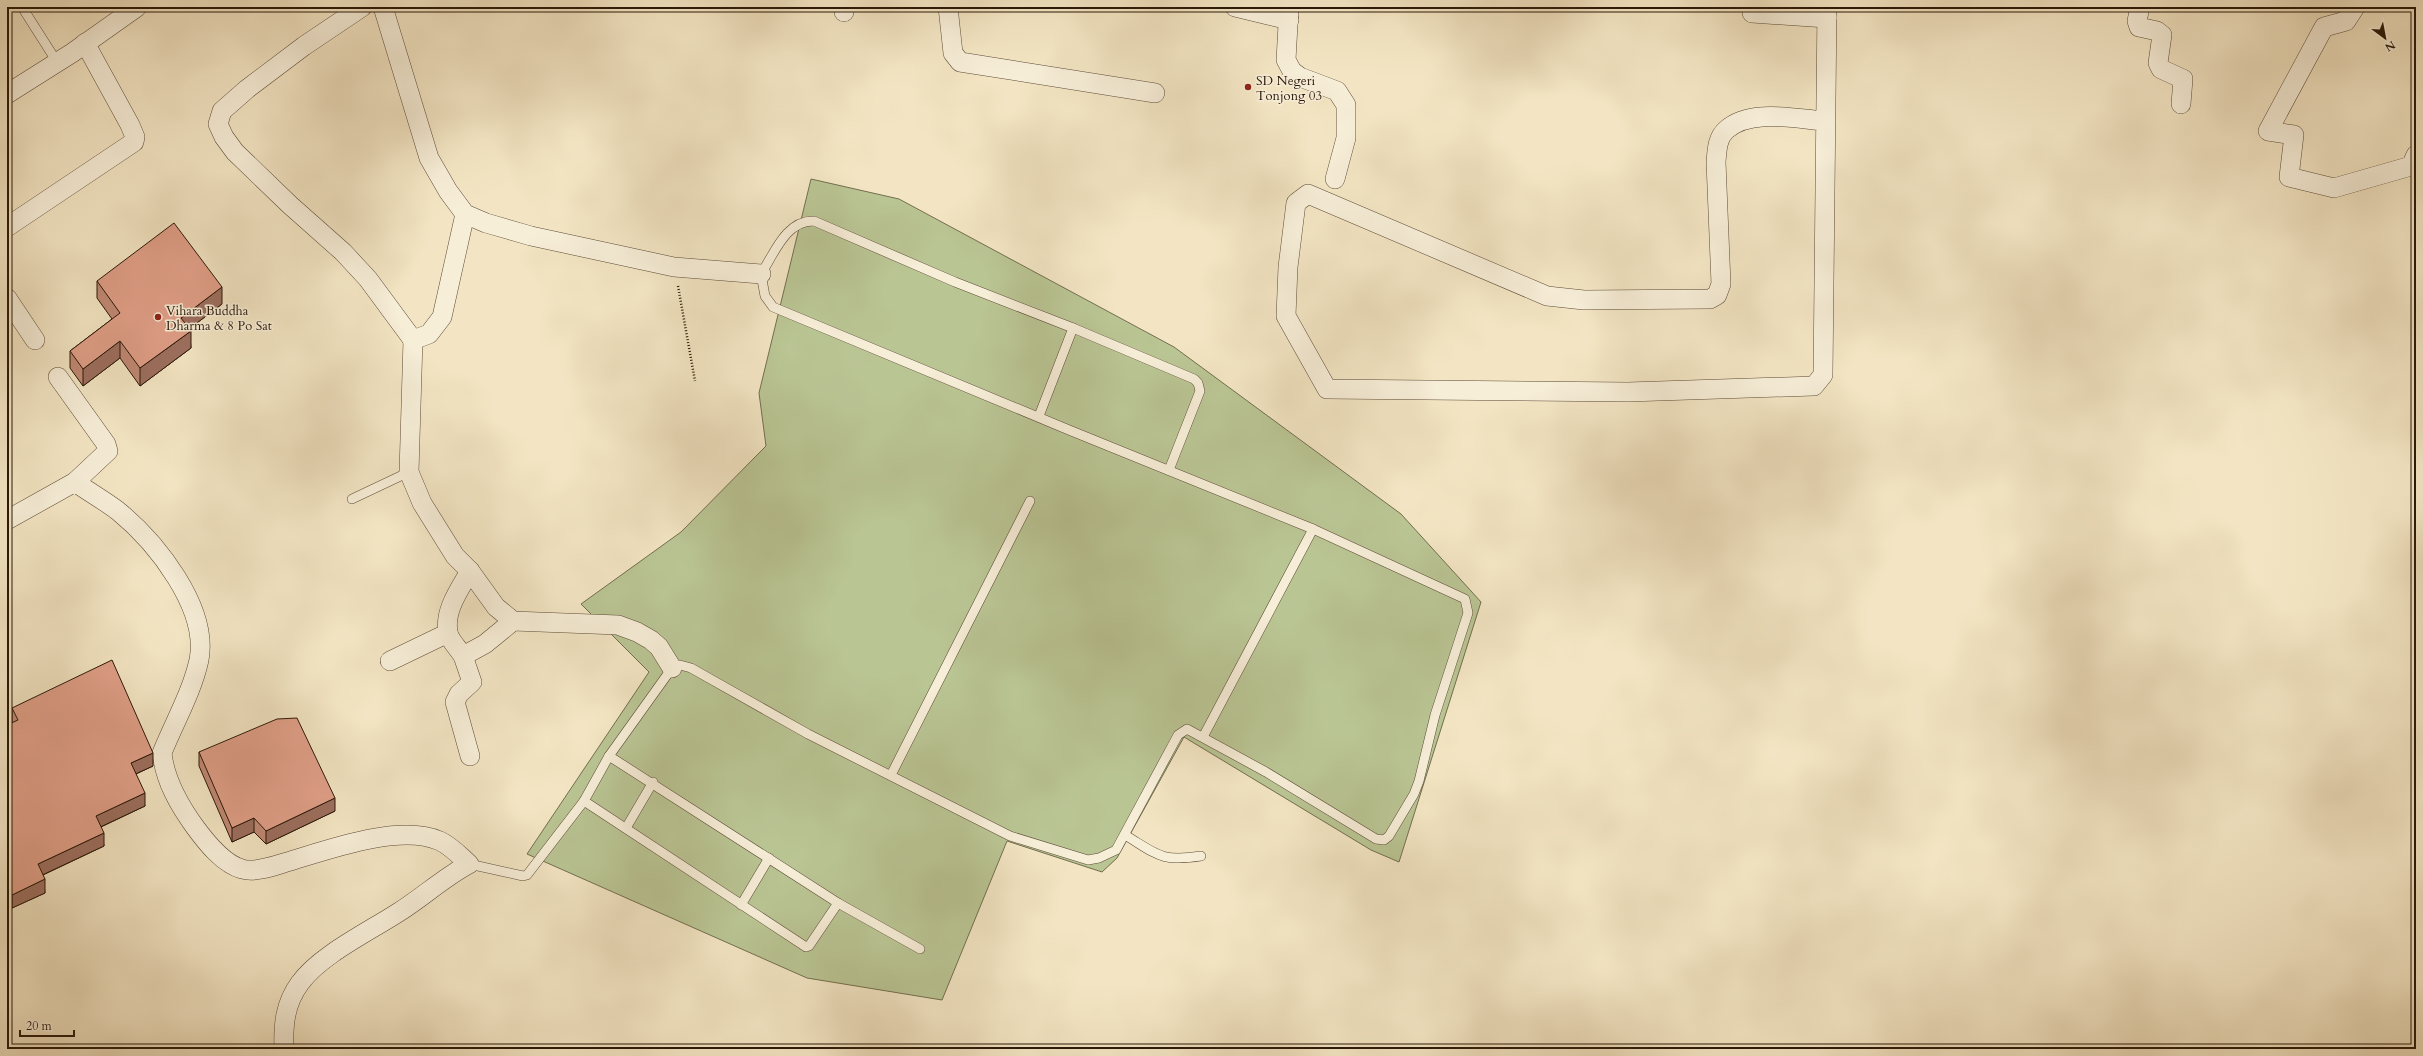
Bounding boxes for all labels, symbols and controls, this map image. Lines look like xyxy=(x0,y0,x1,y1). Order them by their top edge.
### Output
north arrow xyxy=(2365,18,2405,58)
text: N xyxy=(2382,37,2398,55)
place label: SD Negeri Tonjong 03 xyxy=(1256,72,1322,105)
marker: SD Negeri Tonjong 03 xyxy=(1243,82,1253,92)
place label: Vihara Buddha Dharma & 8 Po Sat xyxy=(166,302,272,335)
marker: Vihara Buddha Dharma & 8 Po Sat xyxy=(153,312,163,322)
scale bar xyxy=(20,1012,74,1038)
text: 20 m xyxy=(26,1018,53,1034)

